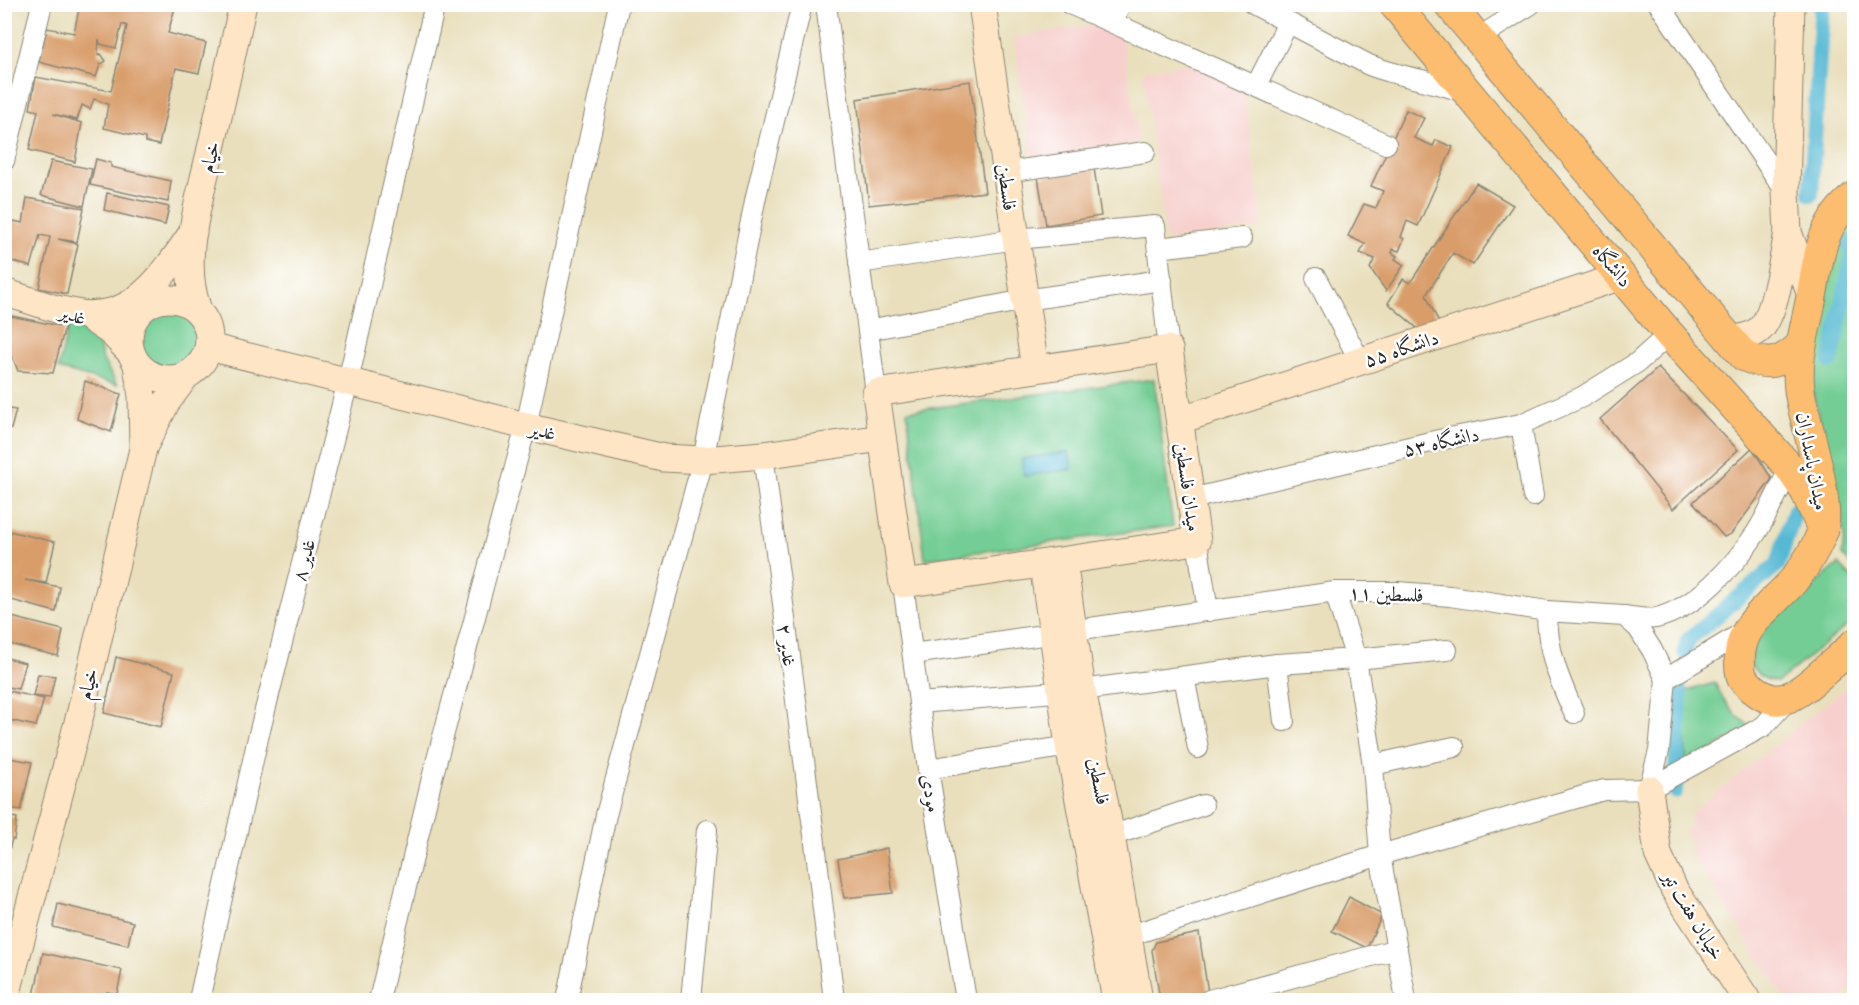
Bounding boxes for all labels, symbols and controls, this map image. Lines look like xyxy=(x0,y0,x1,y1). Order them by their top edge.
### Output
street label: خیام xyxy=(192,139,230,176)
street label: فلسطین xyxy=(990,162,1026,212)
street label: دانشگاه xyxy=(1586,237,1640,293)
street label: غدیر xyxy=(54,295,90,332)
street label: دانشگاه ۵۵ xyxy=(1360,322,1442,374)
street label: میدان پاسداران xyxy=(1788,409,1837,513)
street label: غدیر xyxy=(525,412,559,447)
street label: دانشگاه ۵۳ xyxy=(1400,419,1482,463)
street label: میدان فلسطین xyxy=(1168,441,1210,533)
street label: غدیر ۸ xyxy=(284,536,322,584)
street label: فلسطین ۱۱ xyxy=(1348,577,1424,609)
street label: غدیر ۲ xyxy=(771,622,805,668)
street label: خیام xyxy=(69,665,109,704)
street label: فلسطین xyxy=(1081,755,1119,807)
street label: مودی xyxy=(915,771,949,815)
street label: خیابان هفت تیر xyxy=(1655,863,1732,965)

